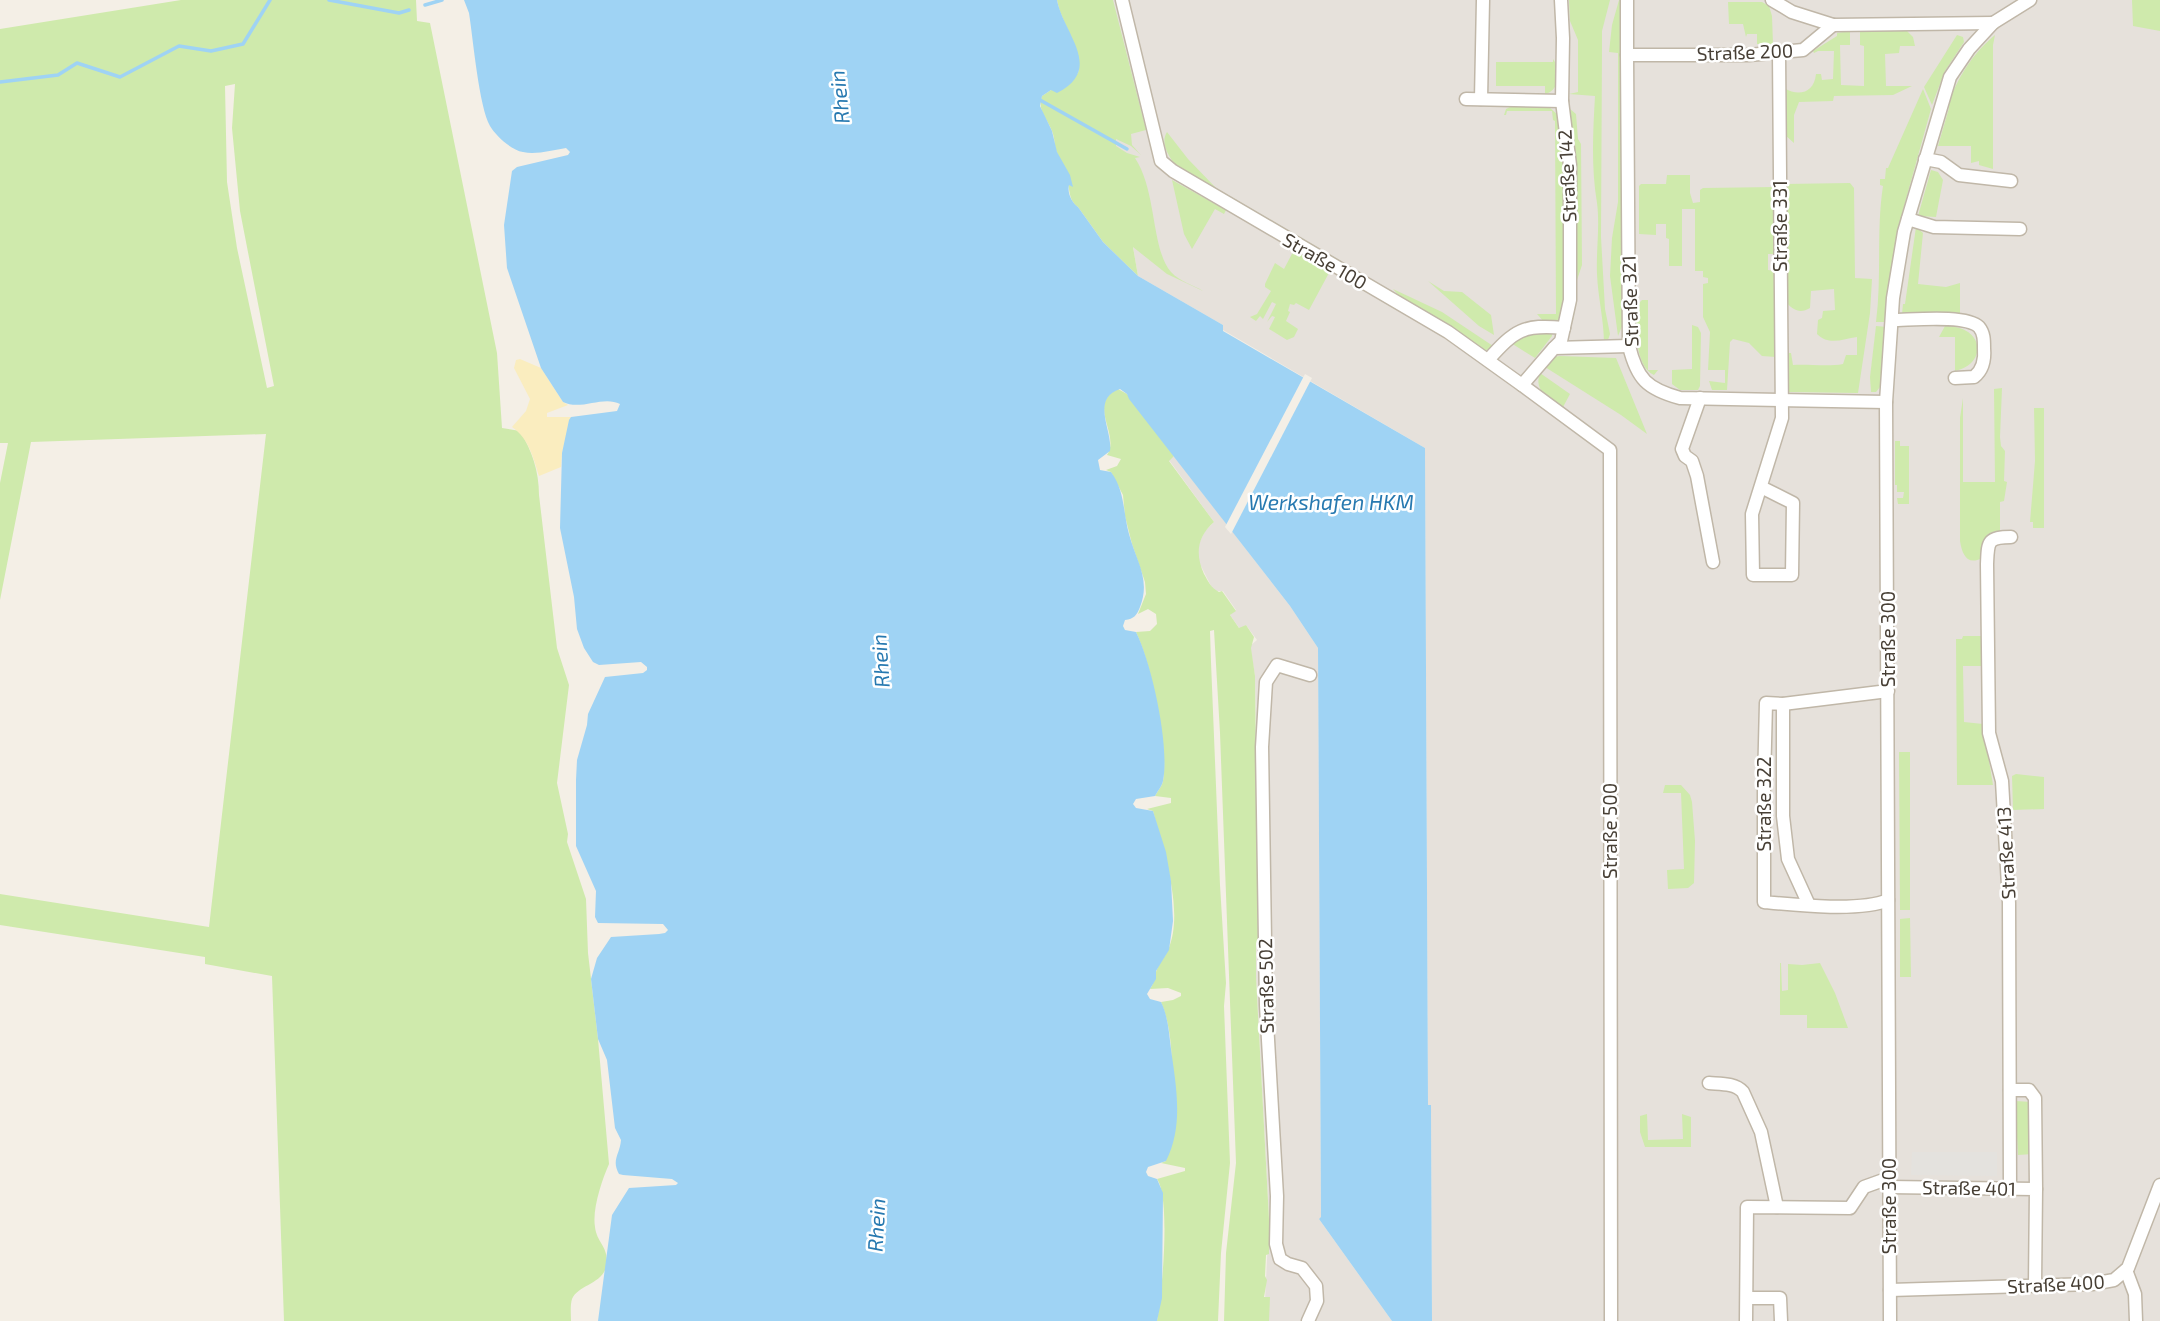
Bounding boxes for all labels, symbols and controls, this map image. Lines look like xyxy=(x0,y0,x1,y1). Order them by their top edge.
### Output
street label: Straße 200 xyxy=(1696,38,1794,65)
water label: Rhein xyxy=(823,69,854,125)
street label: Straße 142 xyxy=(1553,129,1580,223)
street label: Straße 331 xyxy=(1768,180,1791,272)
street label: Straße 100 xyxy=(1279,227,1372,294)
street label: Straße 321 xyxy=(1616,255,1643,347)
water label: Werkshafen HKM xyxy=(1248,489,1414,514)
street label: Straße 300 xyxy=(1876,591,1899,687)
water label: Rhein xyxy=(865,633,894,689)
street label: Straße 322 xyxy=(1752,756,1775,852)
street label: Straße 500 xyxy=(1598,783,1621,879)
street label: Straße 413 xyxy=(1992,806,2019,900)
street label: Straße 502 xyxy=(1253,938,1278,1034)
street label: Straße 300 xyxy=(1877,1158,1900,1254)
street label: Straße 401 xyxy=(1922,1175,2016,1200)
water label: Rhein xyxy=(862,1197,889,1252)
street label: Straße 400 xyxy=(2007,1269,2105,1298)

